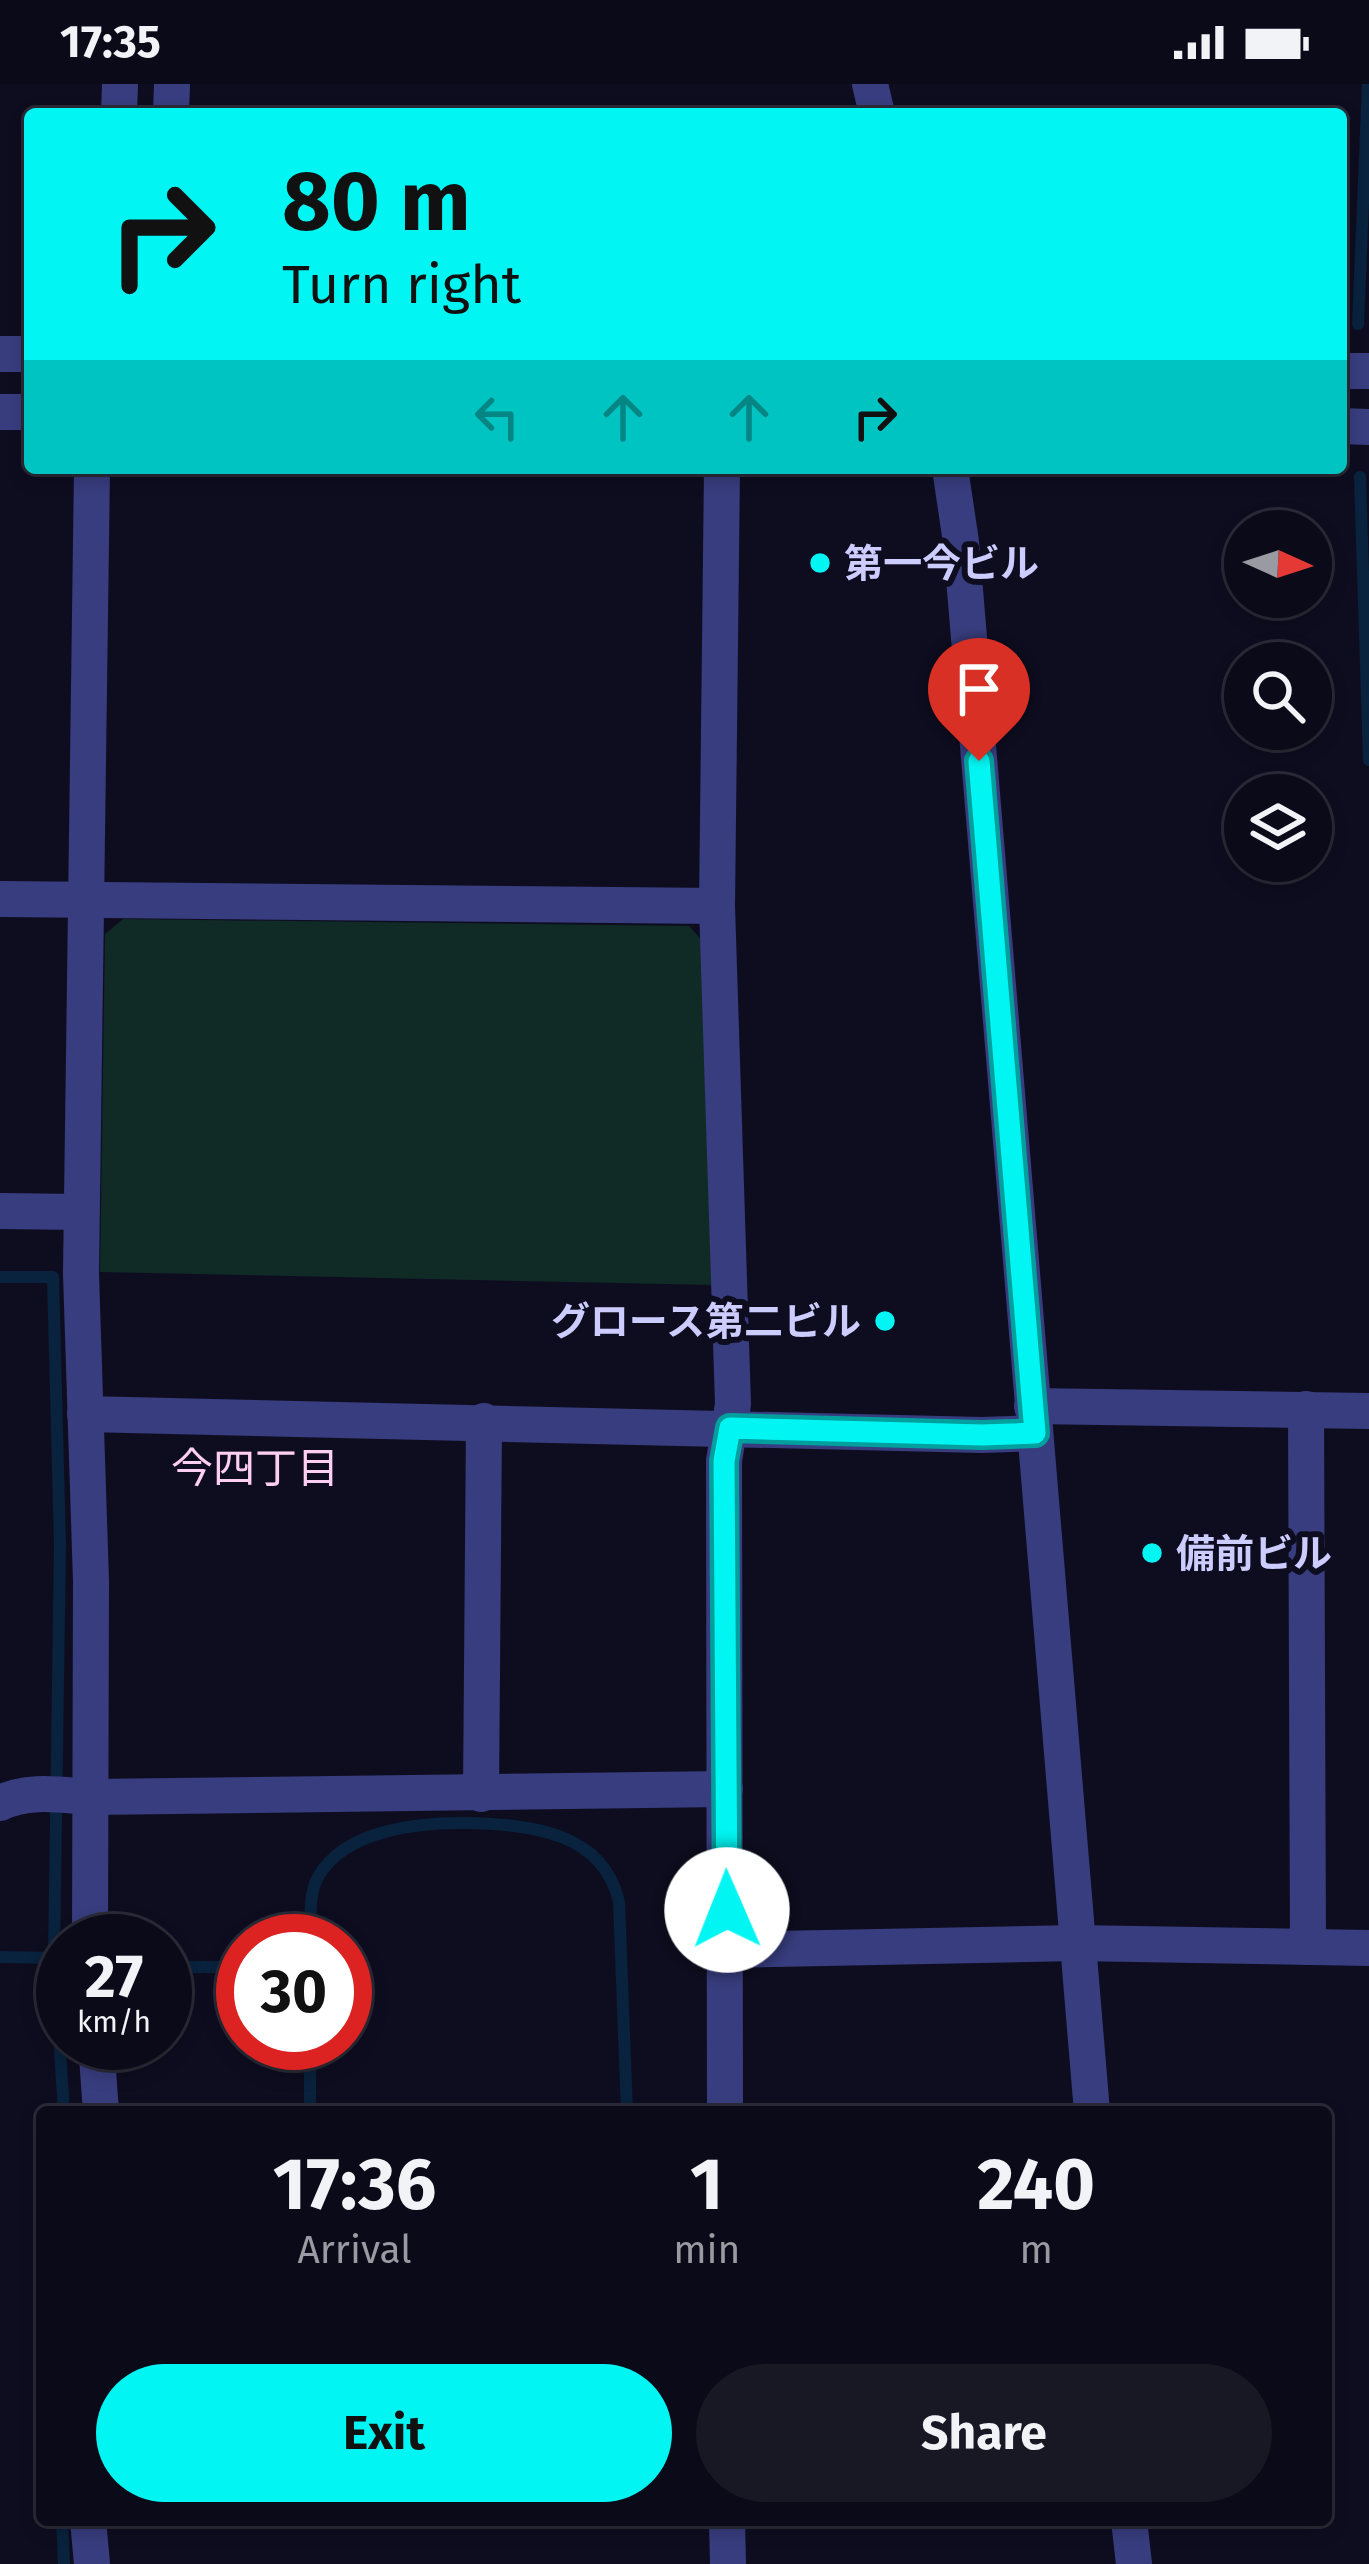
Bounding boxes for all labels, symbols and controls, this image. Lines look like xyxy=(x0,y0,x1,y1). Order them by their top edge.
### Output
text: 17:35 xyxy=(60,15,161,69)
text: 80 m xyxy=(282,151,471,252)
icon: right xyxy=(84,156,240,312)
text: Turn right xyxy=(282,253,521,317)
icon: left xyxy=(464,384,530,450)
icon: ahead xyxy=(590,384,656,450)
icon: ahead xyxy=(716,384,782,450)
icon: right xyxy=(842,384,908,450)
north arrow xyxy=(1224,510,1332,618)
map controls xyxy=(1224,510,1332,882)
place label: 第一今ビル xyxy=(844,541,1039,587)
marker: 第一今ビル xyxy=(807,550,833,576)
pin xyxy=(928,638,1030,761)
button: search xyxy=(1224,642,1332,750)
icon: arrive xyxy=(946,656,1012,722)
button: layers xyxy=(1224,774,1332,882)
place label: グロース第二ビル xyxy=(551,1299,861,1345)
marker: グロース第二ビル xyxy=(872,1308,898,1334)
district label: 今四丁目 xyxy=(171,1444,339,1494)
place label: 備前ビル xyxy=(1176,1531,1332,1577)
marker: 備前ビル xyxy=(1139,1540,1165,1566)
position arrow xyxy=(664,1847,790,1973)
speed limit sign: 30 xyxy=(216,1914,372,2070)
text: 27 xyxy=(85,1941,143,2013)
text: km/h xyxy=(77,2004,151,2040)
text: 17:36 xyxy=(273,2142,436,2228)
text: 1 xyxy=(690,2142,724,2228)
text: 240 xyxy=(977,2142,1095,2228)
text: Arrival xyxy=(297,2227,412,2273)
text: min xyxy=(673,2227,740,2273)
text: m xyxy=(1020,2227,1053,2273)
button: Exit xyxy=(96,2364,672,2502)
button: Share xyxy=(696,2364,1272,2502)

